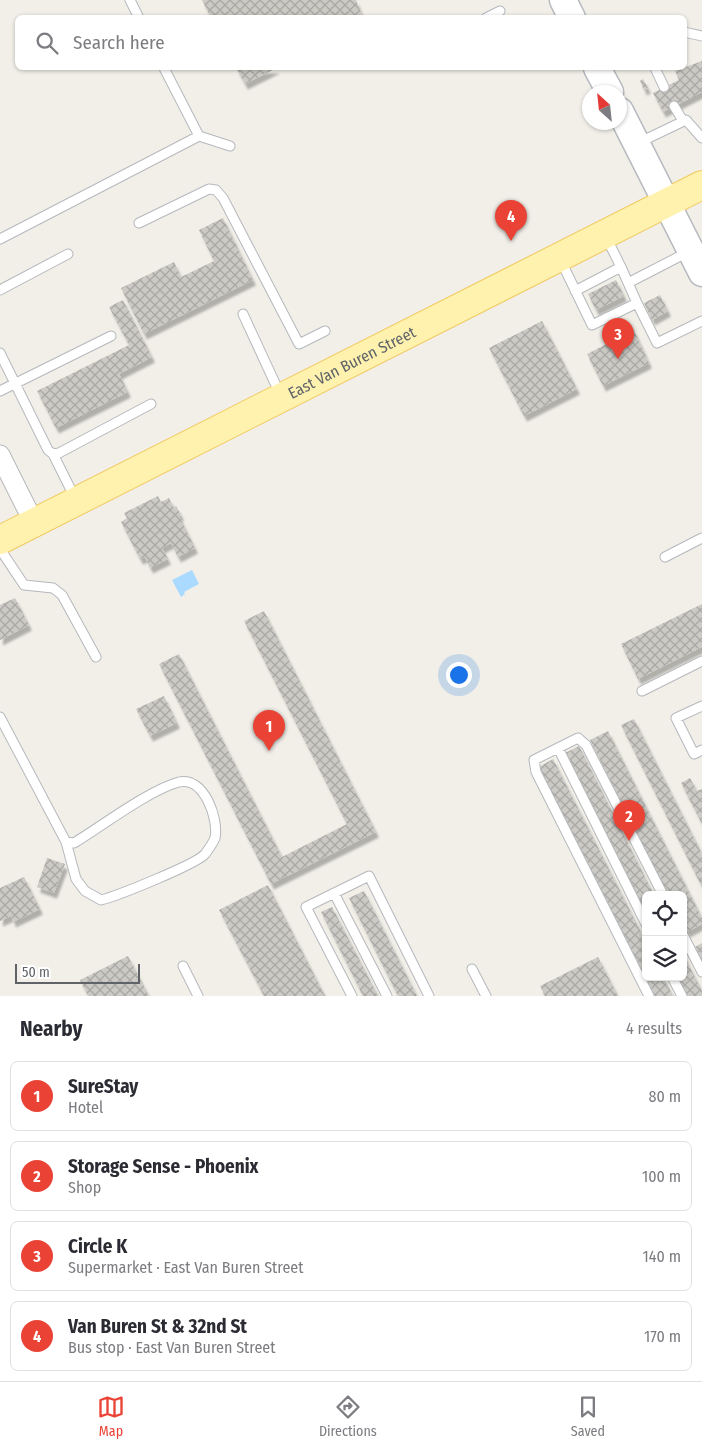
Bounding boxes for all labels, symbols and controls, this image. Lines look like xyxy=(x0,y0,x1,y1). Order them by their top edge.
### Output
search box xyxy=(15,15,687,70)
icon: search xyxy=(33,29,61,57)
text: Search here xyxy=(73,31,165,54)
north arrow xyxy=(582,85,627,130)
pin: 4 xyxy=(495,200,527,241)
pin: 3 xyxy=(602,318,634,359)
street label: East Van Buren Street xyxy=(285,322,419,402)
your location xyxy=(446,662,472,688)
pin: 1 xyxy=(253,710,285,751)
pin: 2 xyxy=(613,800,645,841)
map controls xyxy=(642,891,687,981)
button: locate xyxy=(642,891,687,936)
button: layers xyxy=(642,936,687,981)
scale bar xyxy=(15,961,140,984)
text: 50 m xyxy=(22,964,50,981)
text: Nearby xyxy=(20,1016,82,1042)
text: 4 results xyxy=(626,1019,682,1038)
text: SureStay xyxy=(68,1075,138,1098)
text: 1 xyxy=(34,1087,40,1106)
text: 80 m xyxy=(649,1087,681,1106)
text: Hotel xyxy=(68,1098,103,1117)
text: Storage Sense - Phoenix xyxy=(68,1155,259,1178)
text: 2 xyxy=(33,1167,41,1186)
text: 100 m xyxy=(642,1167,681,1186)
text: Shop xyxy=(68,1178,101,1197)
text: Circle K xyxy=(68,1235,127,1258)
text: 3 xyxy=(33,1247,41,1266)
text: 140 m xyxy=(643,1247,681,1266)
text: Supermarket · East Van Buren Street xyxy=(68,1258,304,1277)
text: Van Buren St & 32nd St xyxy=(68,1315,247,1338)
text: 4 xyxy=(33,1327,41,1346)
text: 170 m xyxy=(644,1327,681,1346)
text: Bus stop · East Van Buren Street xyxy=(68,1338,275,1357)
tab: Map xyxy=(97,1393,125,1440)
tab: Directions xyxy=(319,1393,377,1440)
tab: Saved xyxy=(571,1393,605,1440)

